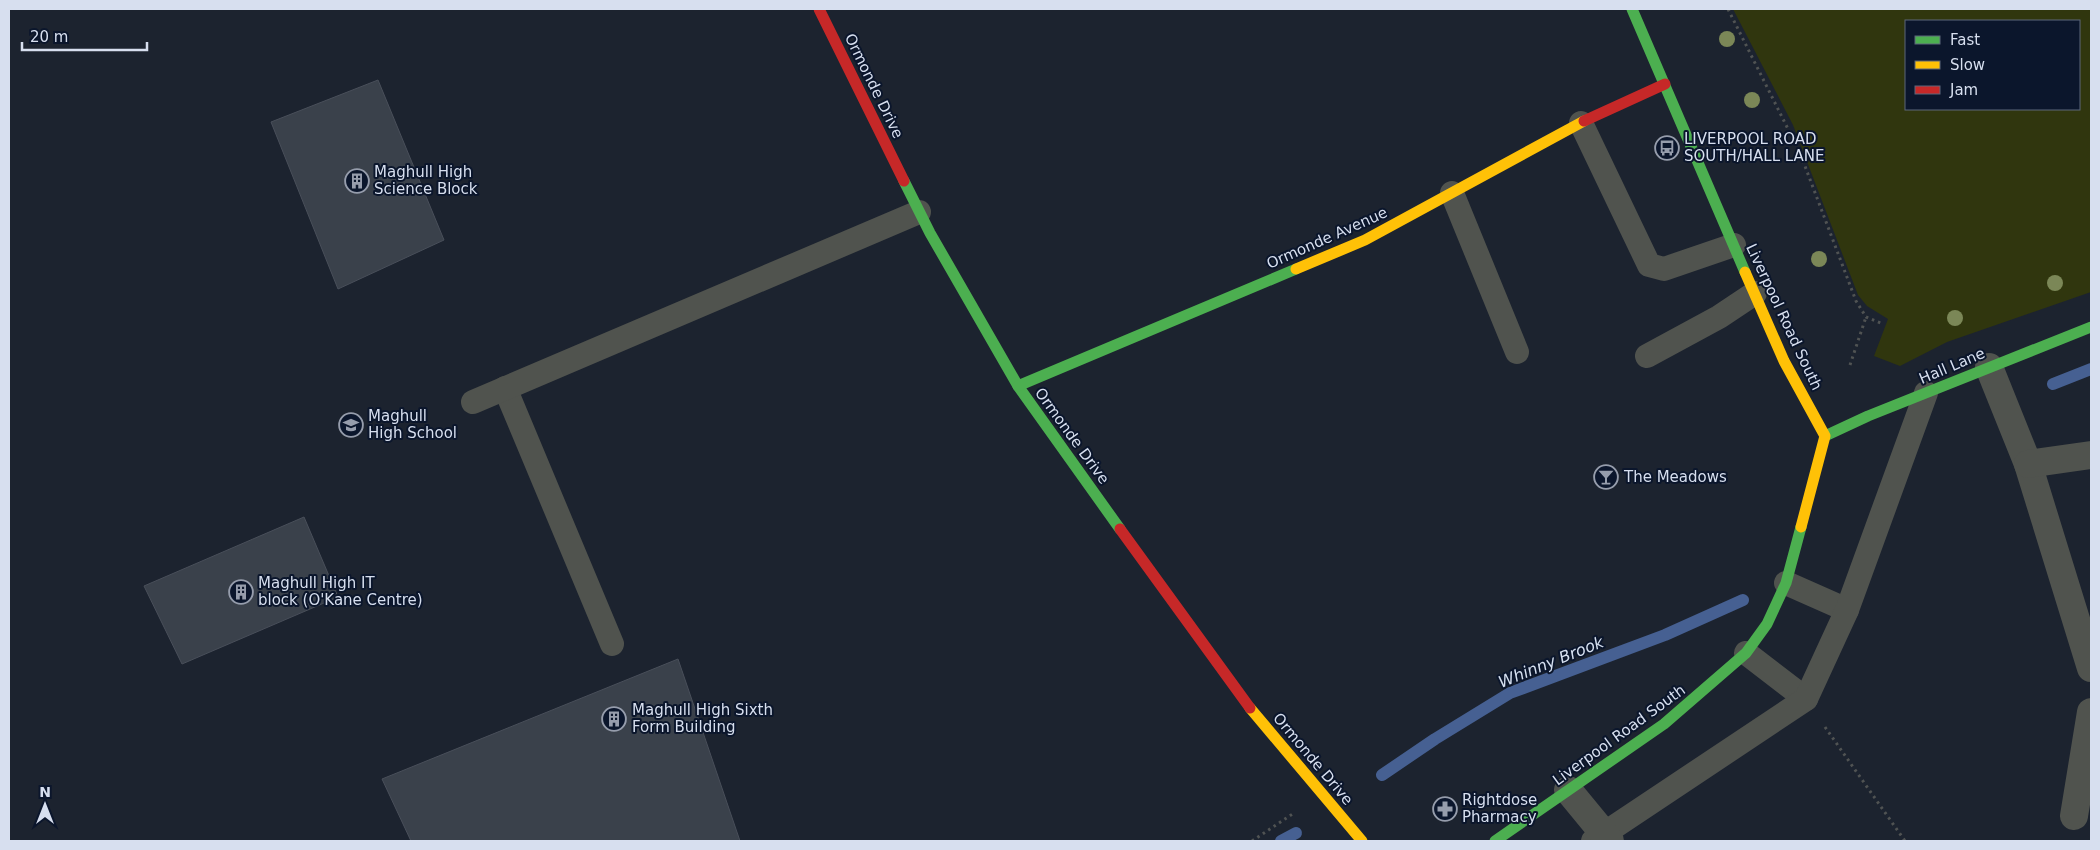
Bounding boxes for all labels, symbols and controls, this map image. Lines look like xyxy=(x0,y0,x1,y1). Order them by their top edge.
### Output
scale bar xyxy=(22,20,148,52)
legend xyxy=(1905,20,2080,110)
text: 20 m xyxy=(30,28,68,46)
street label: Ormonde Drive xyxy=(841,31,907,141)
text: Fast xyxy=(1950,31,1980,49)
text: Slow xyxy=(1950,56,1985,74)
text: Jam xyxy=(1949,81,1978,99)
place label: LIVERPOOL ROAD SOUTH/HALL LANE xyxy=(1684,130,1825,165)
bus stop icon: LIVERPOOL ROAD SOUTH/HALL LANE xyxy=(1654,135,1680,161)
place label: Maghull High Science Block xyxy=(374,163,478,198)
building icon: Maghull High Science Block xyxy=(344,168,370,194)
street label: Ormonde Avenue xyxy=(1264,203,1390,273)
street label: Liverpool Road South xyxy=(1742,241,1826,393)
street label: Hall Lane xyxy=(1916,344,1988,388)
street label: Ormonde Drive xyxy=(1031,384,1113,488)
place label: Maghull High School xyxy=(368,407,457,442)
school or university icon: Maghull High School xyxy=(338,412,364,438)
bar icon: The Meadows xyxy=(1593,464,1619,490)
place label: The Meadows xyxy=(1623,468,1727,486)
place label: Maghull High IT block (O'Kane Centre) xyxy=(258,574,423,609)
building icon: Maghull High IT block (O'Kane Centre) xyxy=(228,579,254,605)
water label: Whinny Brook xyxy=(1496,632,1607,692)
street label: Liverpool Road South xyxy=(1549,681,1689,789)
place label: Maghull High Sixth Form Building xyxy=(632,701,773,736)
building icon: Maghull High Sixth Form Building xyxy=(601,706,627,732)
street label: Ormonde Drive xyxy=(1269,709,1357,809)
north arrow xyxy=(20,780,70,830)
text: N xyxy=(39,784,51,800)
place label: Rightdose Pharmacy xyxy=(1462,791,1537,826)
pharmacy icon: Rightdose Pharmacy xyxy=(1432,796,1458,822)

